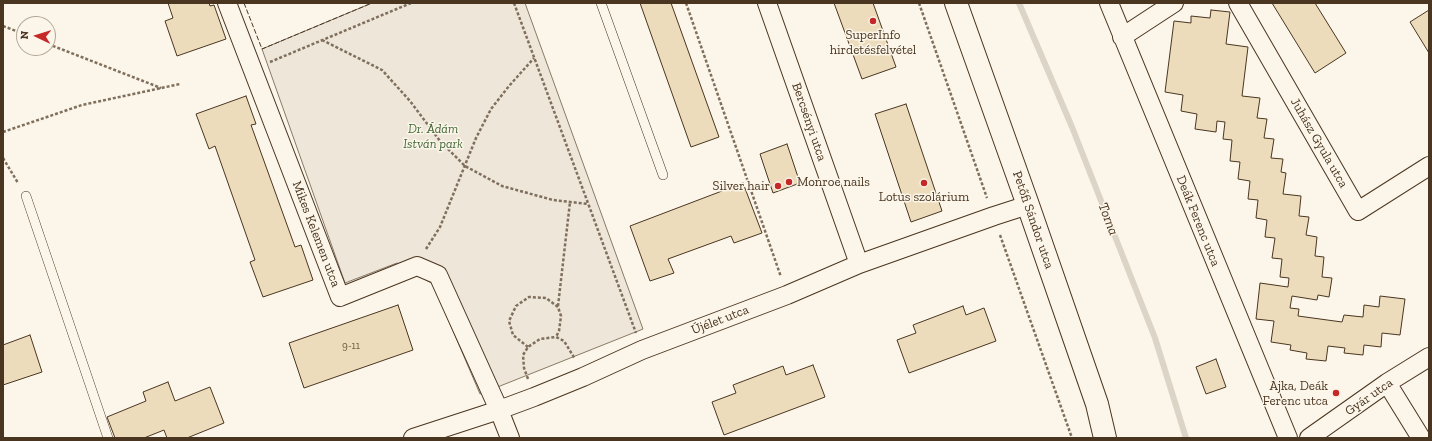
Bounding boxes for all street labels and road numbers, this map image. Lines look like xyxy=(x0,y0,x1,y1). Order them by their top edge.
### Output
street label: Bercsényi utca xyxy=(788,81,830,163)
street label: Juhász Gyula utca xyxy=(1287,95,1351,191)
street label: Petőfi Sándor utca xyxy=(1009,169,1057,271)
street label: Deák Ferenc utca xyxy=(1173,173,1223,269)
street label: Mikes Kelemen utca xyxy=(289,179,343,289)
street label: Újélet utca xyxy=(689,302,751,338)
street label: Gyár utca xyxy=(1342,375,1396,419)

